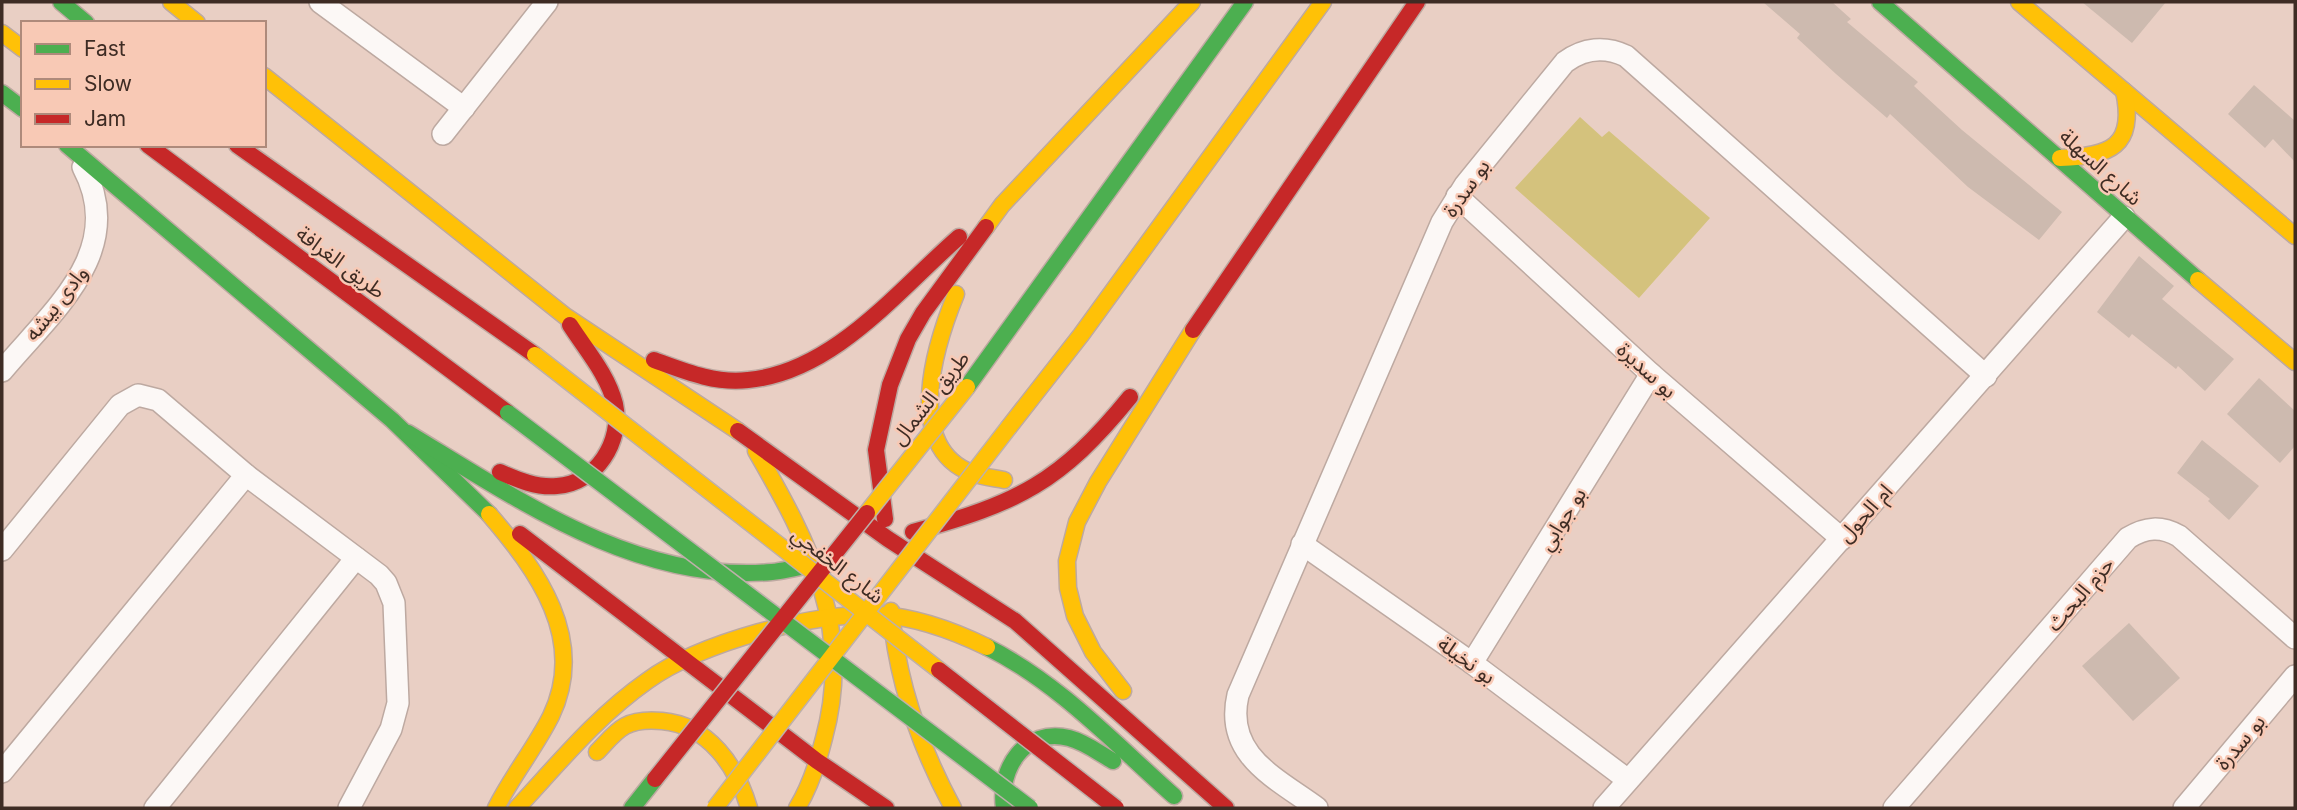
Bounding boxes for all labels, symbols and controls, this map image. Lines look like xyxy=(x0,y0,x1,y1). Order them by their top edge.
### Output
legend xyxy=(21,21,266,147)
text: Fast xyxy=(84,36,126,61)
text: Slow xyxy=(84,71,132,96)
text: Jam xyxy=(84,106,126,131)
street label: شارع السهلة xyxy=(2053,123,2147,213)
street label: بو سدرة xyxy=(1437,154,1495,222)
street label: طريق الغرافة xyxy=(291,220,390,304)
street label: وادى بيشه xyxy=(19,261,93,345)
street label: بو سديرة xyxy=(1612,337,1682,403)
street label: طريق الشمال xyxy=(886,346,975,451)
street label: ام الحول xyxy=(1832,479,1900,550)
street label: بو جوابي xyxy=(1533,483,1594,557)
street label: شارع الخفجي xyxy=(785,521,889,612)
street label: حزم البحث xyxy=(2041,552,2122,639)
street label: بو نخيلة xyxy=(1433,631,1501,689)
street label: بو سدرة xyxy=(2210,709,2270,775)

